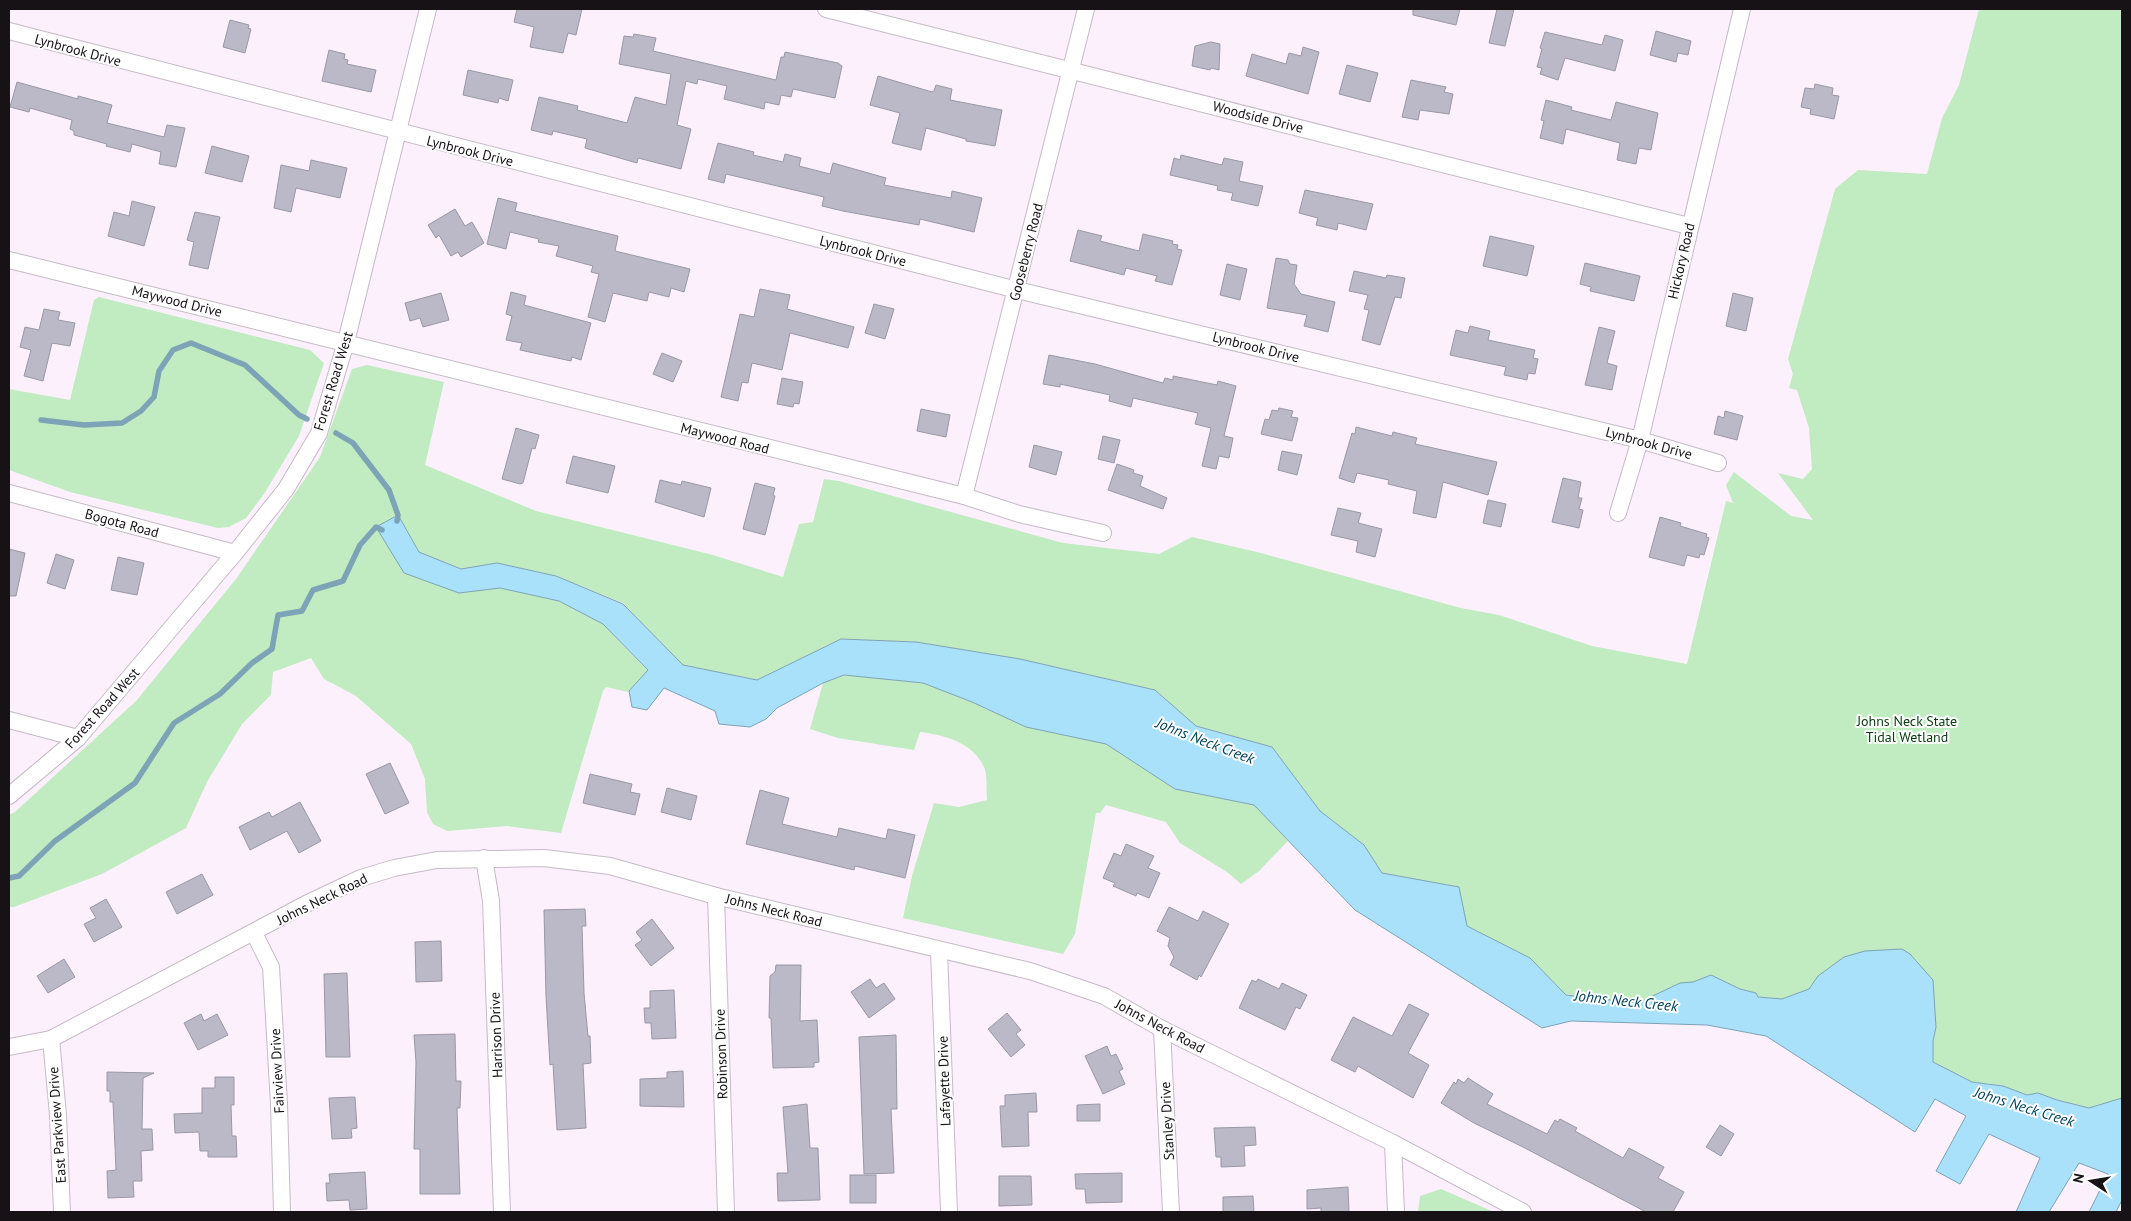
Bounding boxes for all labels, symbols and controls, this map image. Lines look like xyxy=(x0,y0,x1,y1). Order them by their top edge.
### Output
street label: Lynbrook Drive xyxy=(33,30,123,70)
street label: Woodside Drive xyxy=(1211,97,1305,137)
street label: Lynbrook Drive xyxy=(425,132,515,170)
street label: Gooseberry Road xyxy=(1005,201,1047,303)
street label: Hickory Road xyxy=(1663,221,1699,301)
street label: Lynbrook Drive xyxy=(818,232,908,270)
street label: Maywood Drive xyxy=(130,281,224,321)
street label: Lynbrook Drive xyxy=(1211,328,1301,366)
street label: Forest Road West xyxy=(309,329,357,433)
street label: Maywood Road xyxy=(679,418,771,458)
street label: Lynbrook Drive xyxy=(1604,423,1694,463)
street label: Bogota Road xyxy=(83,504,161,542)
street label: Forest Road West xyxy=(61,664,143,752)
park label: Johns Neck State Tidal Wetland xyxy=(1856,712,1957,746)
water label: Johns Neck Creek xyxy=(1152,713,1258,768)
street label: Johns Neck Road xyxy=(273,869,370,929)
street label: Johns Neck Road xyxy=(723,889,824,931)
water label: Johns Neck Creek xyxy=(1572,986,1680,1016)
street label: Harrison Drive xyxy=(486,992,506,1078)
street label: Johns Neck Road xyxy=(1111,994,1208,1057)
street label: Robinson Drive xyxy=(710,1009,732,1099)
street label: Fairview Drive xyxy=(266,1028,288,1114)
street label: Lafayette Drive xyxy=(933,1036,955,1126)
street label: East Parkview Drive xyxy=(44,1066,70,1184)
street label: Stanley Drive xyxy=(1156,1081,1178,1161)
water label: Johns Neck Creek xyxy=(1971,1082,2078,1131)
north arrow xyxy=(2066,1156,2116,1206)
text: N xyxy=(2069,1172,2088,1185)

